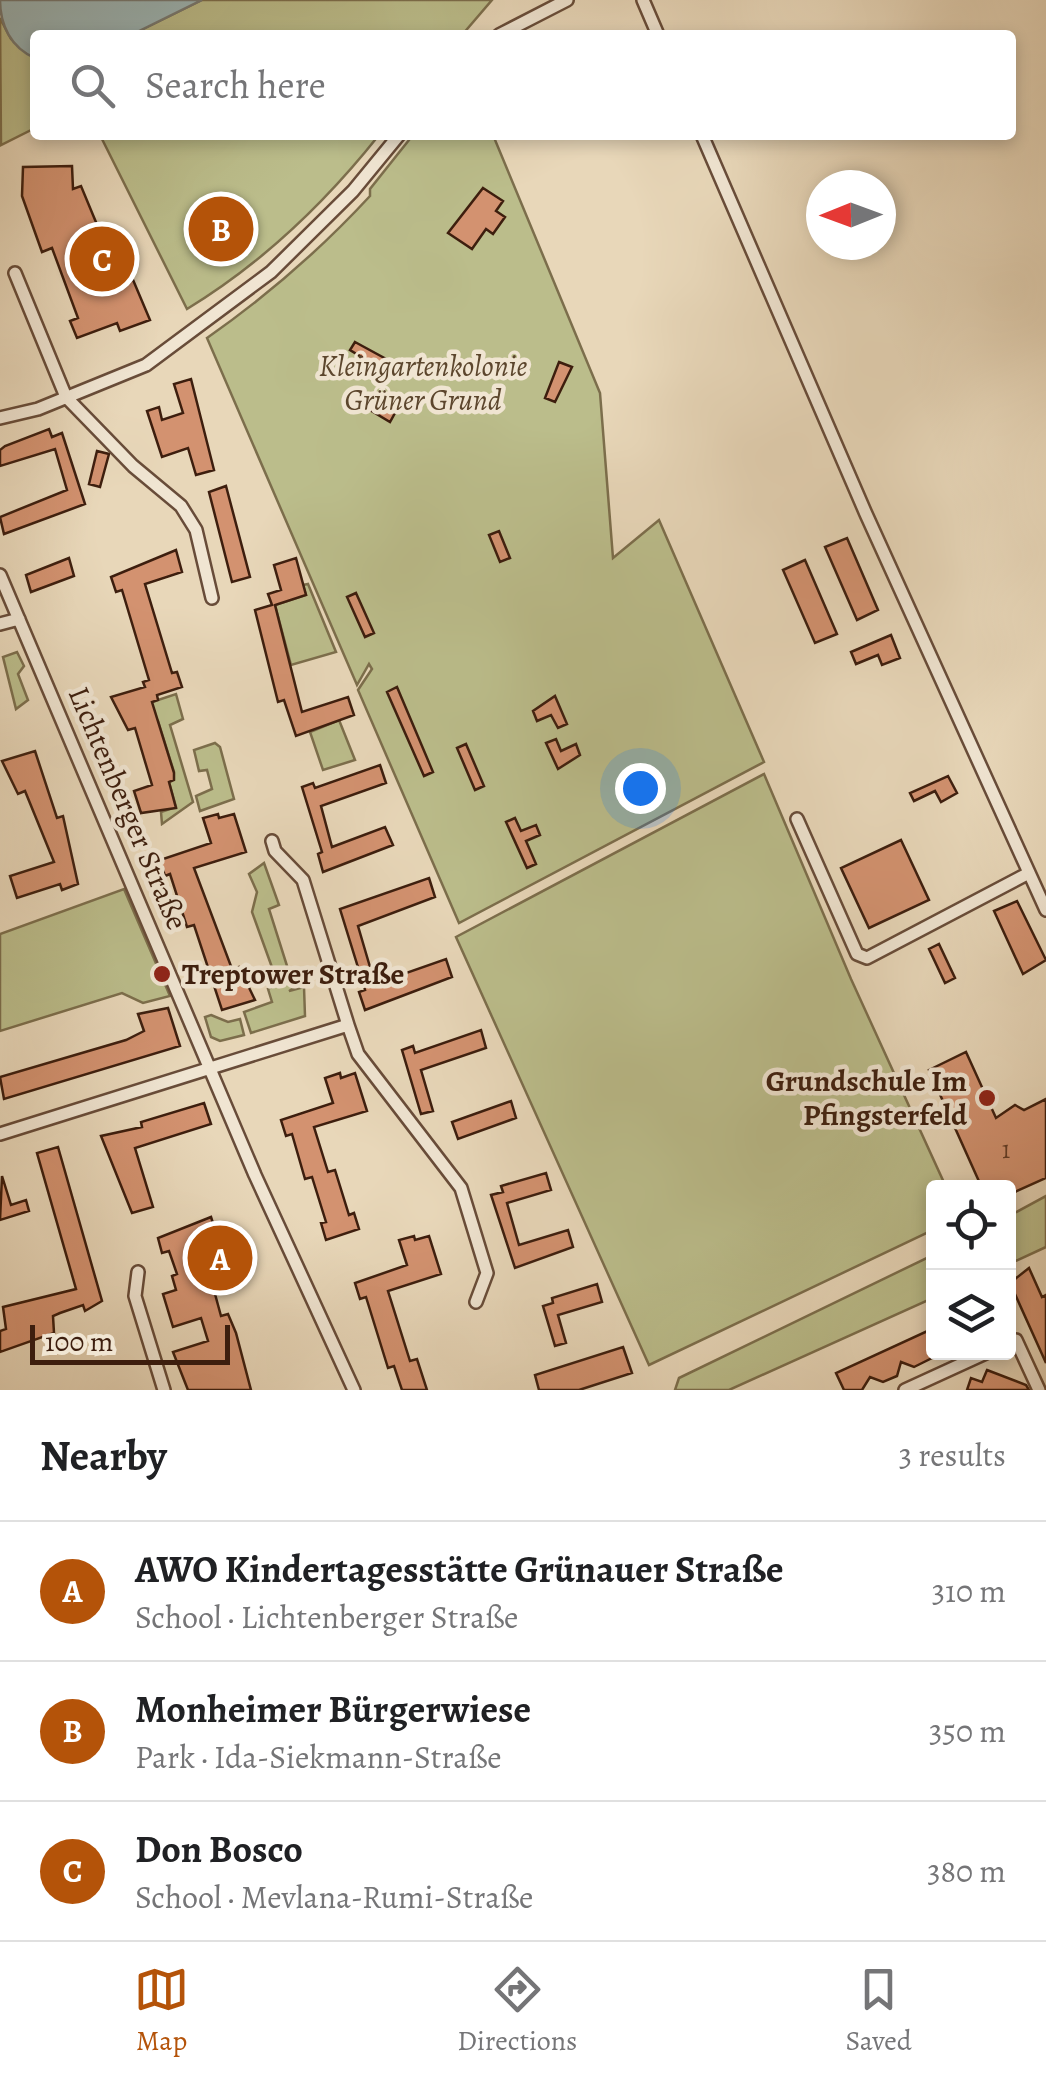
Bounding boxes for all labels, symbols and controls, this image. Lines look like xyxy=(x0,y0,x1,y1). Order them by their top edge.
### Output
search box xyxy=(30,30,1016,140)
icon: search xyxy=(65,58,120,113)
text: Search here xyxy=(145,59,326,111)
north arrow xyxy=(806,170,896,260)
pin: B xyxy=(188,192,254,266)
pin: C xyxy=(70,222,134,296)
park label: Kleingartenkolonie Grüner Grund xyxy=(319,346,528,420)
street label: Lichtenberger Straße xyxy=(59,680,197,936)
your location xyxy=(615,763,666,814)
place label: Treptower Straße xyxy=(182,954,404,994)
marker: Treptower Straße xyxy=(151,963,173,985)
place label: Grundschule Im Pfingsterfeld xyxy=(766,1061,968,1135)
marker: Grundschule Im Pfingsterfeld xyxy=(976,1087,998,1109)
house number: 1 xyxy=(1002,1133,1010,1167)
map controls xyxy=(926,1180,1016,1360)
button: locate xyxy=(926,1180,1016,1270)
pin: A xyxy=(188,1220,252,1296)
button: layers xyxy=(926,1270,1016,1360)
scale bar xyxy=(30,1320,230,1364)
text: 100 m xyxy=(45,1323,113,1361)
text: Nearby xyxy=(40,1427,167,1484)
text: 3 results xyxy=(899,1433,1006,1477)
text: AWO Kindertagesstätte Grünauer Straße xyxy=(135,1543,783,1595)
text: A xyxy=(62,1569,83,1613)
text: 310 m xyxy=(932,1569,1006,1613)
text: School · Lichtenberger Straße xyxy=(135,1595,518,1639)
text: Monheimer Bürgerwiese xyxy=(135,1683,531,1735)
text: B xyxy=(62,1709,83,1753)
text: 350 m xyxy=(929,1709,1006,1753)
text: Park · Ida-Siekmann-Straße xyxy=(135,1735,502,1779)
text: Don Bosco xyxy=(135,1823,303,1875)
text: C xyxy=(63,1849,82,1893)
text: 380 m xyxy=(927,1849,1006,1893)
text: School · Mevlana-Rumi-Straße xyxy=(135,1875,533,1919)
tab: Map xyxy=(134,1962,189,2060)
tab: Directions xyxy=(457,1962,577,2060)
tab: Saved xyxy=(846,1962,912,2060)

